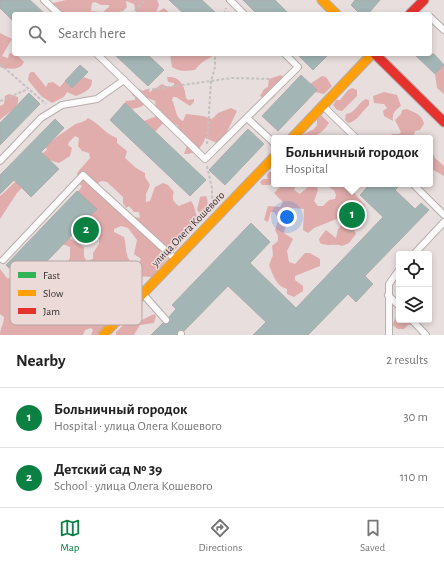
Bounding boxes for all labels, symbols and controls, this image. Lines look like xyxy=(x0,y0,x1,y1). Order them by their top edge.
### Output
search box xyxy=(12,12,432,56)
icon: search xyxy=(26,23,48,45)
text: Search here xyxy=(58,26,126,41)
popup xyxy=(271,135,433,187)
text: Больничный городок xyxy=(285,145,419,160)
text: Hospital xyxy=(285,163,328,176)
street label: улица Олега Кошевого xyxy=(149,189,227,269)
pin: 1 xyxy=(339,200,365,230)
your location xyxy=(277,207,297,227)
pin: 2 xyxy=(73,215,99,245)
map controls xyxy=(396,251,432,323)
button: locate xyxy=(396,251,432,287)
legend xyxy=(10,261,142,325)
text: Fast xyxy=(43,270,61,281)
button: layers xyxy=(396,287,432,323)
text: Slow xyxy=(43,288,64,299)
text: Jam xyxy=(43,306,60,317)
text: Nearby xyxy=(16,352,66,369)
text: 2 results xyxy=(386,354,428,367)
text: Больничный городок xyxy=(54,402,187,417)
text: 1 xyxy=(27,411,31,424)
text: 30 m xyxy=(403,411,428,424)
text: Hospital · улица Олега Кошевого xyxy=(54,420,222,433)
text: Детский сад № 39 xyxy=(54,462,162,477)
text: 2 xyxy=(26,471,32,484)
text: 110 m xyxy=(400,471,428,484)
text: School · улица Олега Кошевого xyxy=(54,480,212,493)
tab: Map xyxy=(59,517,81,554)
tab: Directions xyxy=(198,517,242,554)
tab: Saved xyxy=(360,517,385,554)

